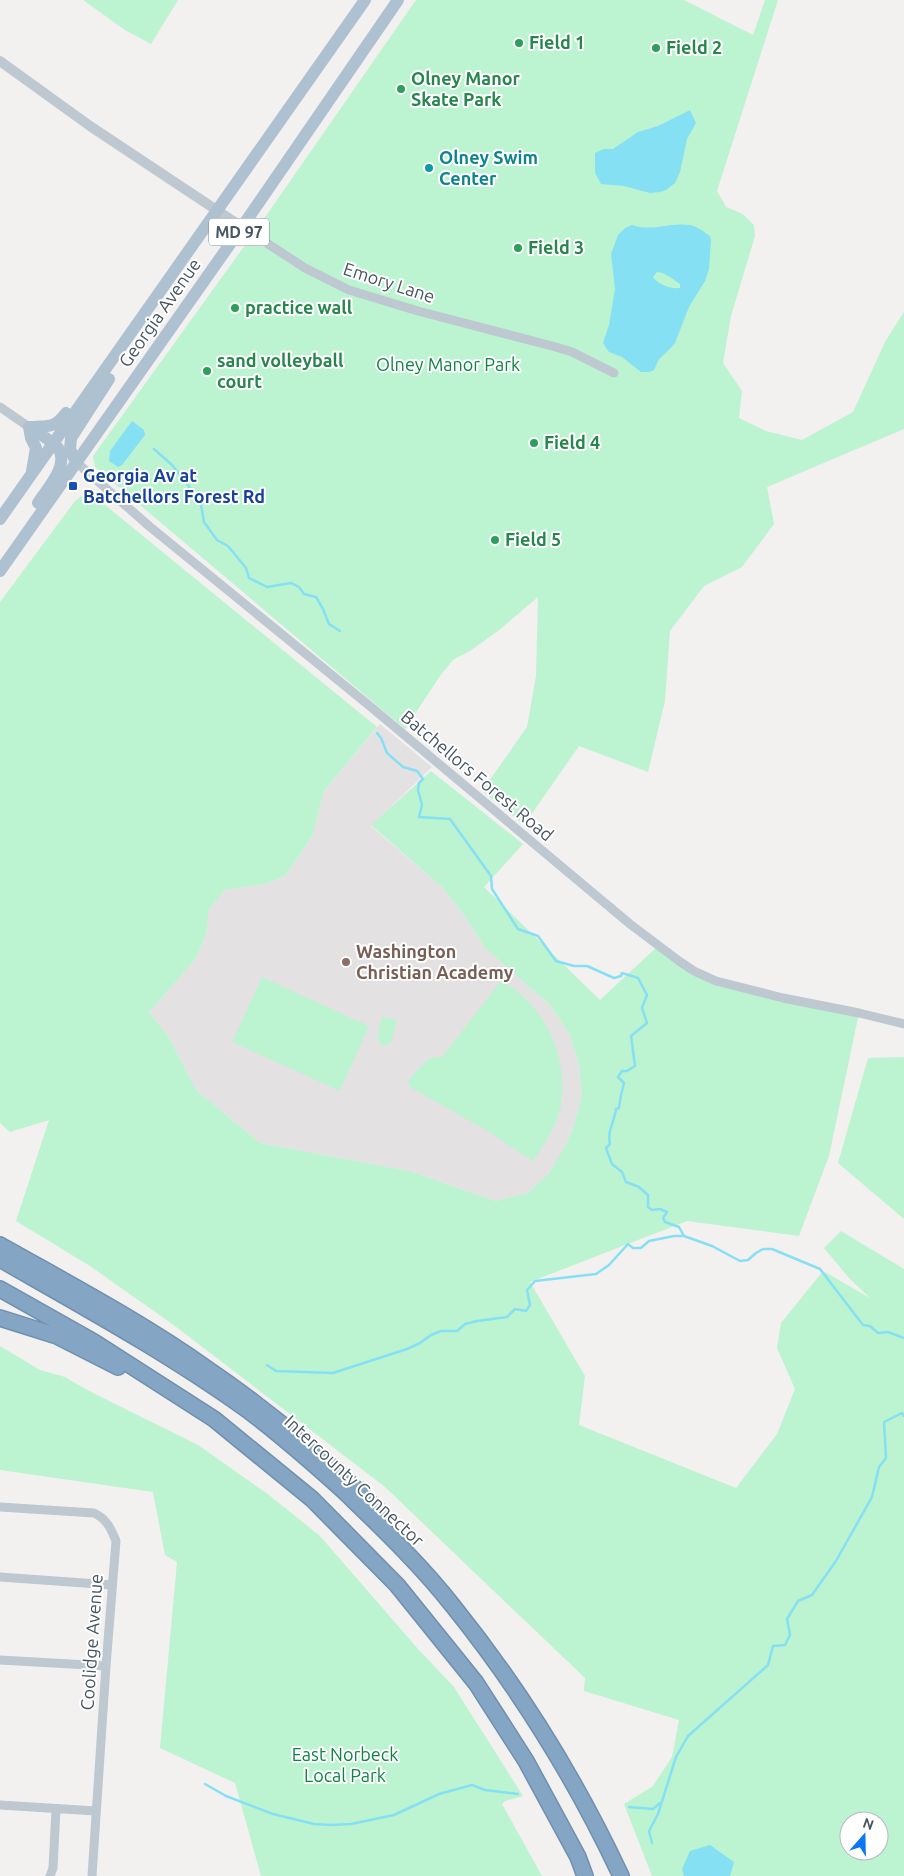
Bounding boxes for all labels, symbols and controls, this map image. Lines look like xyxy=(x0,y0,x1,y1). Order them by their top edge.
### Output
place label: Field 1 xyxy=(529,32,585,52)
marker: Field 1 xyxy=(513,37,525,49)
place label: Field 2 xyxy=(666,37,722,57)
marker: Field 2 xyxy=(650,42,662,54)
place label: Olney Manor Skate Park xyxy=(411,68,521,109)
marker: Olney Manor Skate Park xyxy=(395,83,407,95)
place label: Olney Swim Center xyxy=(439,147,538,188)
marker: Olney Swim Center xyxy=(423,162,435,174)
road number: MD 97 xyxy=(209,218,269,246)
place label: Field 3 xyxy=(528,237,584,257)
marker: Field 3 xyxy=(512,242,524,254)
street label: Georgia Avenue xyxy=(114,254,204,371)
street label: Emory Lane xyxy=(341,258,437,306)
place label: practice wall xyxy=(245,297,353,317)
marker: practice wall xyxy=(229,302,241,314)
place label: sand volleyball court xyxy=(217,350,344,391)
park label: Olney Manor Park xyxy=(376,354,520,374)
marker: sand volleyball court xyxy=(201,365,213,377)
place label: Field 4 xyxy=(544,432,600,452)
marker: Field 4 xyxy=(528,437,540,449)
place label: Georgia Av at Batchellors Forest Rd xyxy=(83,465,265,506)
marker: Georgia Av at Batchellors Forest Rd xyxy=(67,480,79,492)
place label: Field 5 xyxy=(505,529,561,549)
marker: Field 5 xyxy=(489,534,501,546)
street label: Batchellors Forest Road xyxy=(398,706,558,845)
place label: Washington Christian Academy xyxy=(356,941,514,982)
marker: Washington Christian Academy xyxy=(340,956,352,968)
street label: Intercounty Connector xyxy=(281,1411,428,1550)
street label: Coolidge Avenue xyxy=(76,1573,106,1711)
park label: East Norbeck Local Park xyxy=(292,1744,398,1785)
north arrow xyxy=(839,1811,889,1861)
text: N xyxy=(861,1814,876,1833)

